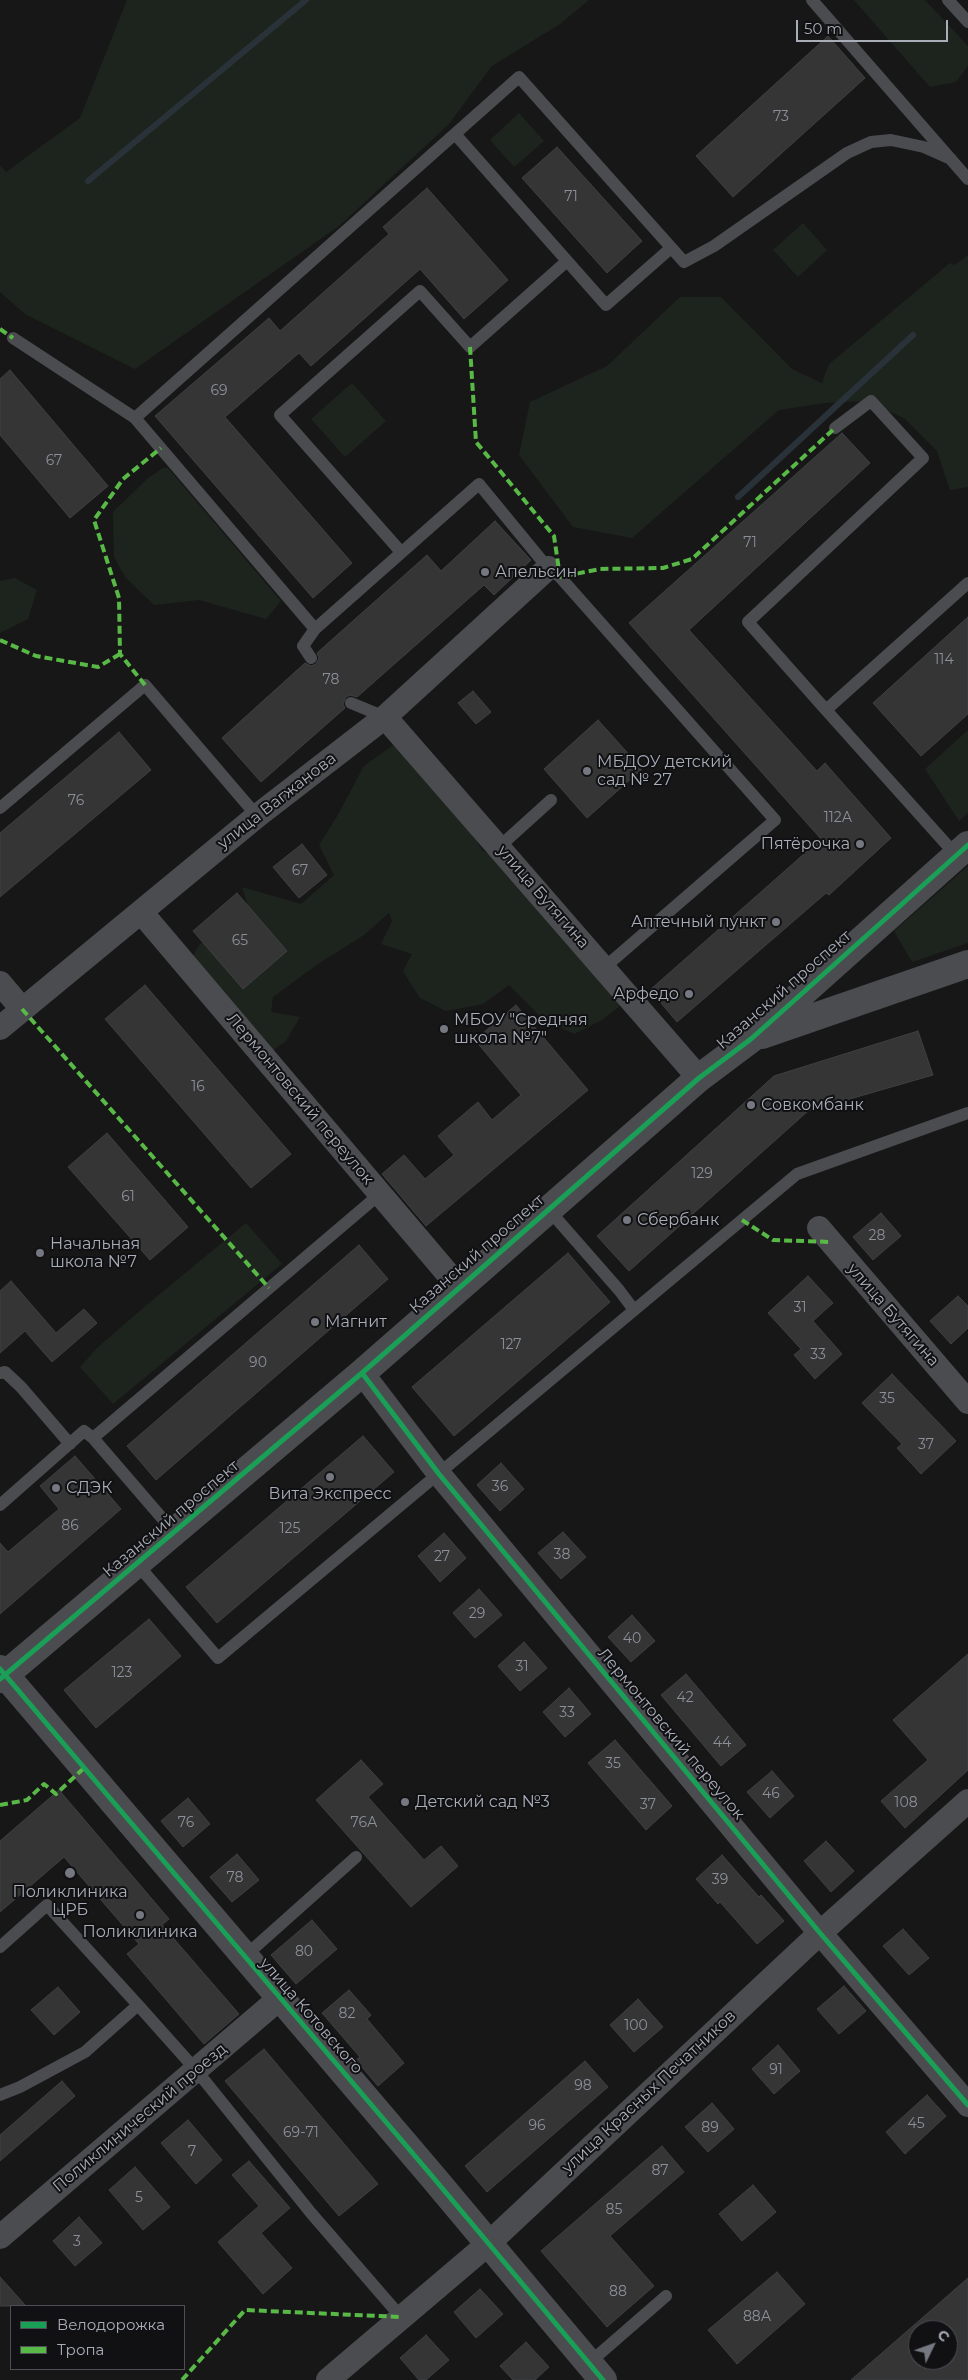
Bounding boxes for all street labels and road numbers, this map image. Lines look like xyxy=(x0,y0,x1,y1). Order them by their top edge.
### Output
street label: улица Вагжанова xyxy=(214,749,340,853)
street label: улица Бутягина xyxy=(493,842,593,952)
street label: Казанский проспект xyxy=(713,926,855,1054)
street label: Лермонтовский переулок xyxy=(223,1009,377,1189)
street label: Казанский проспект xyxy=(406,1190,548,1318)
street label: улица Бутягина xyxy=(843,1260,943,1370)
street label: Казанский проспект xyxy=(99,1456,243,1582)
street label: Лермонтовский переулок xyxy=(594,1644,748,1824)
street label: улица Котовского xyxy=(255,1954,367,2078)
street label: улица Красных Печатников xyxy=(558,2006,740,2178)
street label: Поликлинический проезд xyxy=(49,2039,231,2197)

